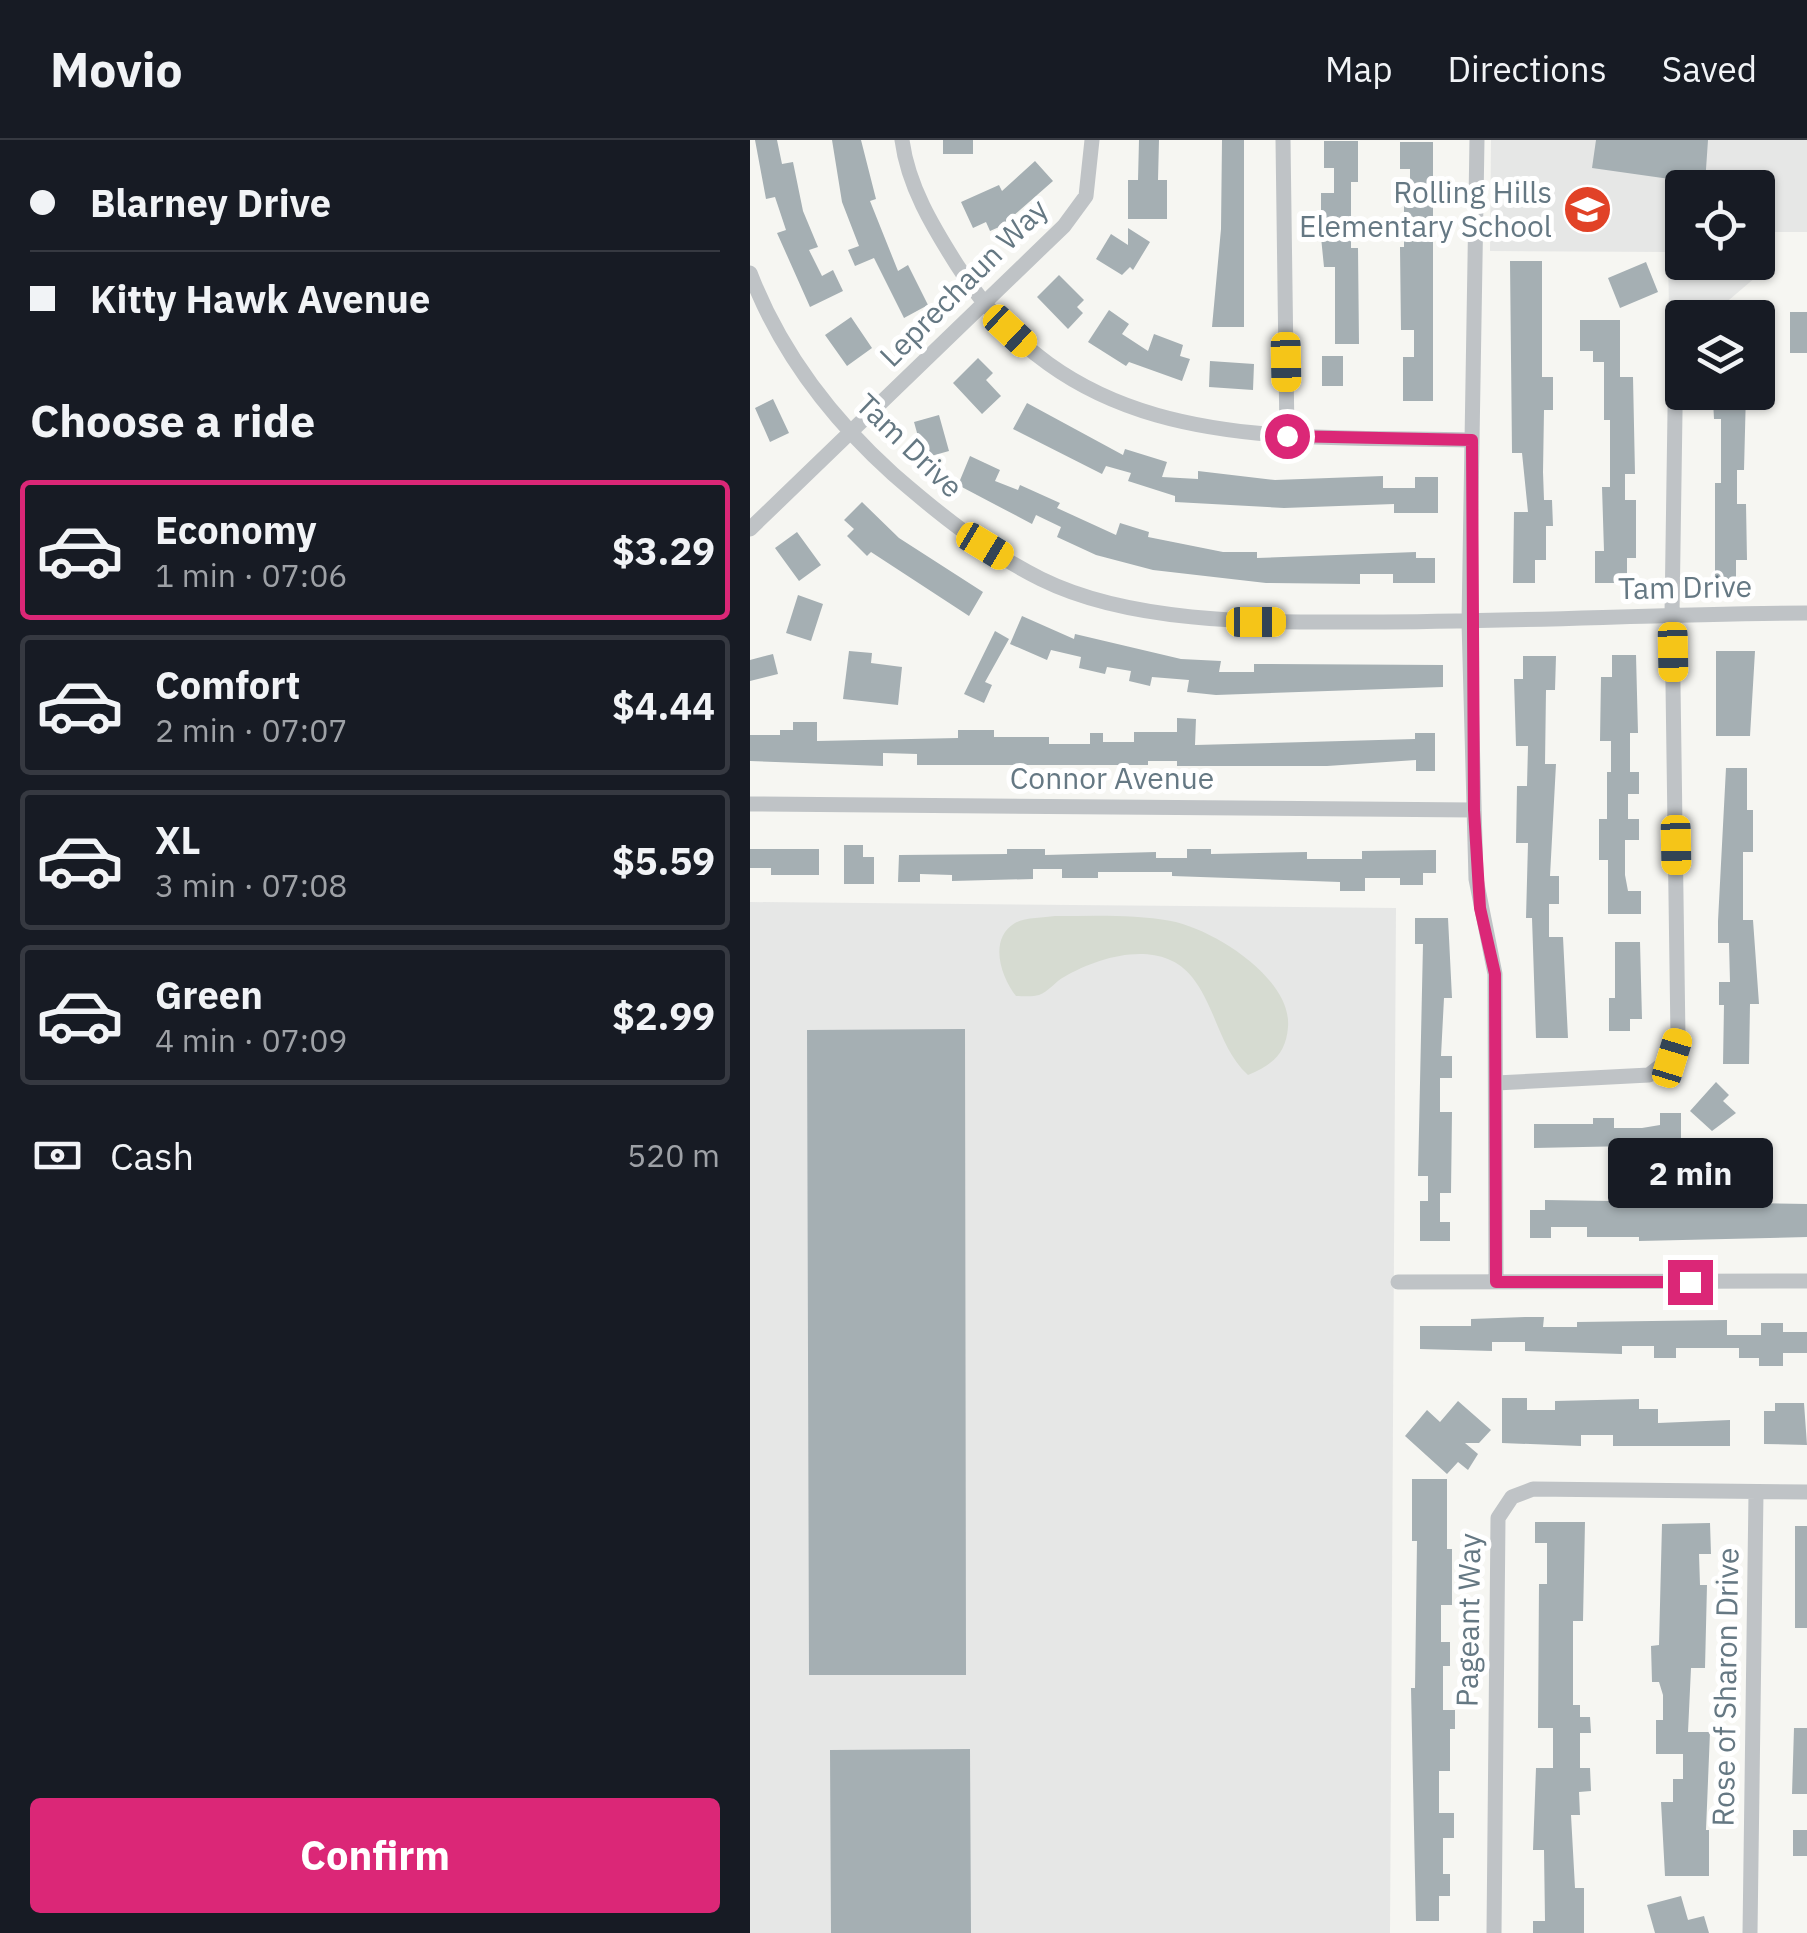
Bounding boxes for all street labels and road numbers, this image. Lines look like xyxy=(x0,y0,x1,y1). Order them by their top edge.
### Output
street label: Leprechaun Way xyxy=(870,189,1055,374)
street label: Tam Drive xyxy=(848,384,972,505)
street label: Tam Drive xyxy=(1618,566,1752,607)
street label: Connor Avenue xyxy=(1010,758,1214,797)
street label: Pageant Way xyxy=(1446,1533,1489,1707)
street label: Rose of Sharon Drive xyxy=(1703,1547,1746,1827)

